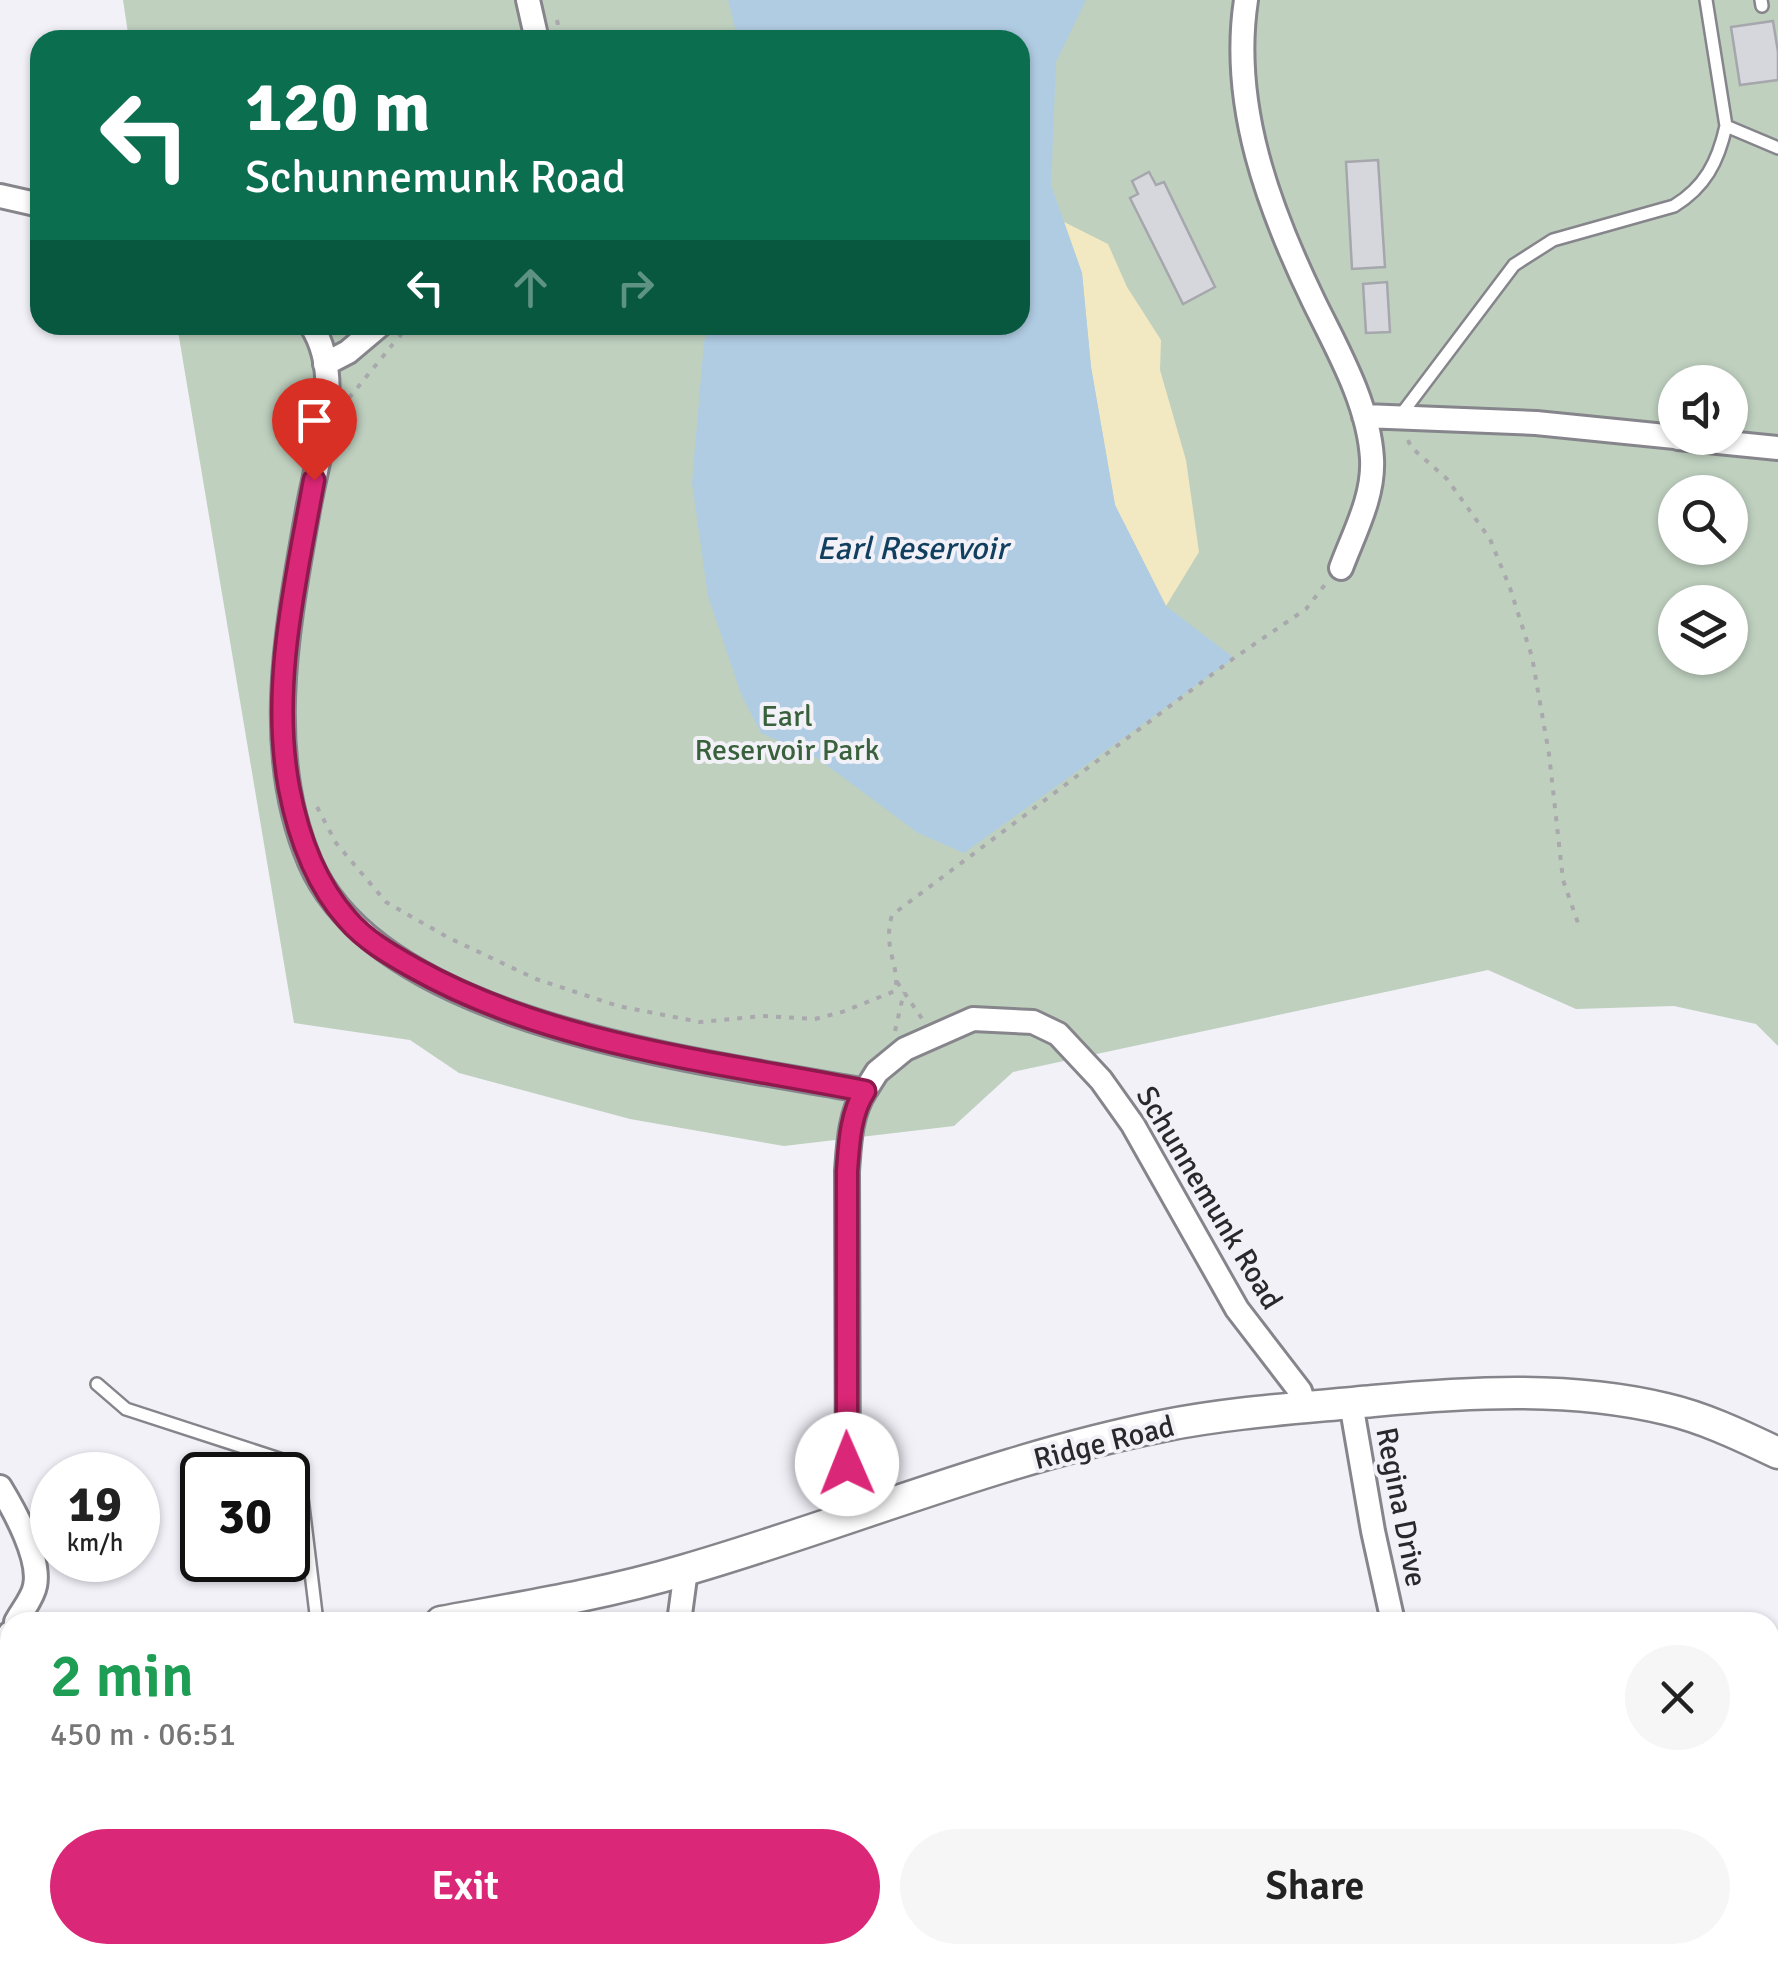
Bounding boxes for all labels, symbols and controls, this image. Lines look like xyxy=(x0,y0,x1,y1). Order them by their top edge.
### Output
text: 120 m xyxy=(245,64,430,150)
icon: left xyxy=(80,70,210,200)
text: Schunnemunk Road xyxy=(245,150,626,205)
icon: left xyxy=(398,260,453,315)
icon: ahead xyxy=(503,260,558,315)
icon: right xyxy=(608,260,663,315)
map controls xyxy=(1658,365,1748,675)
button: sound xyxy=(1658,365,1748,455)
pin xyxy=(272,378,357,481)
icon: arrive xyxy=(287,393,342,448)
button: search xyxy=(1658,475,1748,565)
water label: Earl Reservoir xyxy=(816,529,1012,568)
button: layers xyxy=(1658,585,1748,675)
park label: Earl Reservoir Park xyxy=(695,698,879,769)
street label: Schunnemunk Road xyxy=(1128,1080,1290,1316)
street label: Ridge Road xyxy=(1030,1408,1178,1478)
position arrow xyxy=(795,1412,899,1516)
street label: Regina Drive xyxy=(1367,1424,1435,1590)
speed limit sign: 30 xyxy=(180,1452,310,1582)
text: 19 xyxy=(68,1474,122,1536)
text: km/h xyxy=(67,1527,123,1558)
text: 2 min xyxy=(50,1640,194,1714)
button: close xyxy=(1625,1645,1730,1750)
text: 450 m · 06:51 xyxy=(50,1715,236,1754)
button: Exit xyxy=(50,1829,880,1944)
button: Share xyxy=(900,1829,1730,1944)

